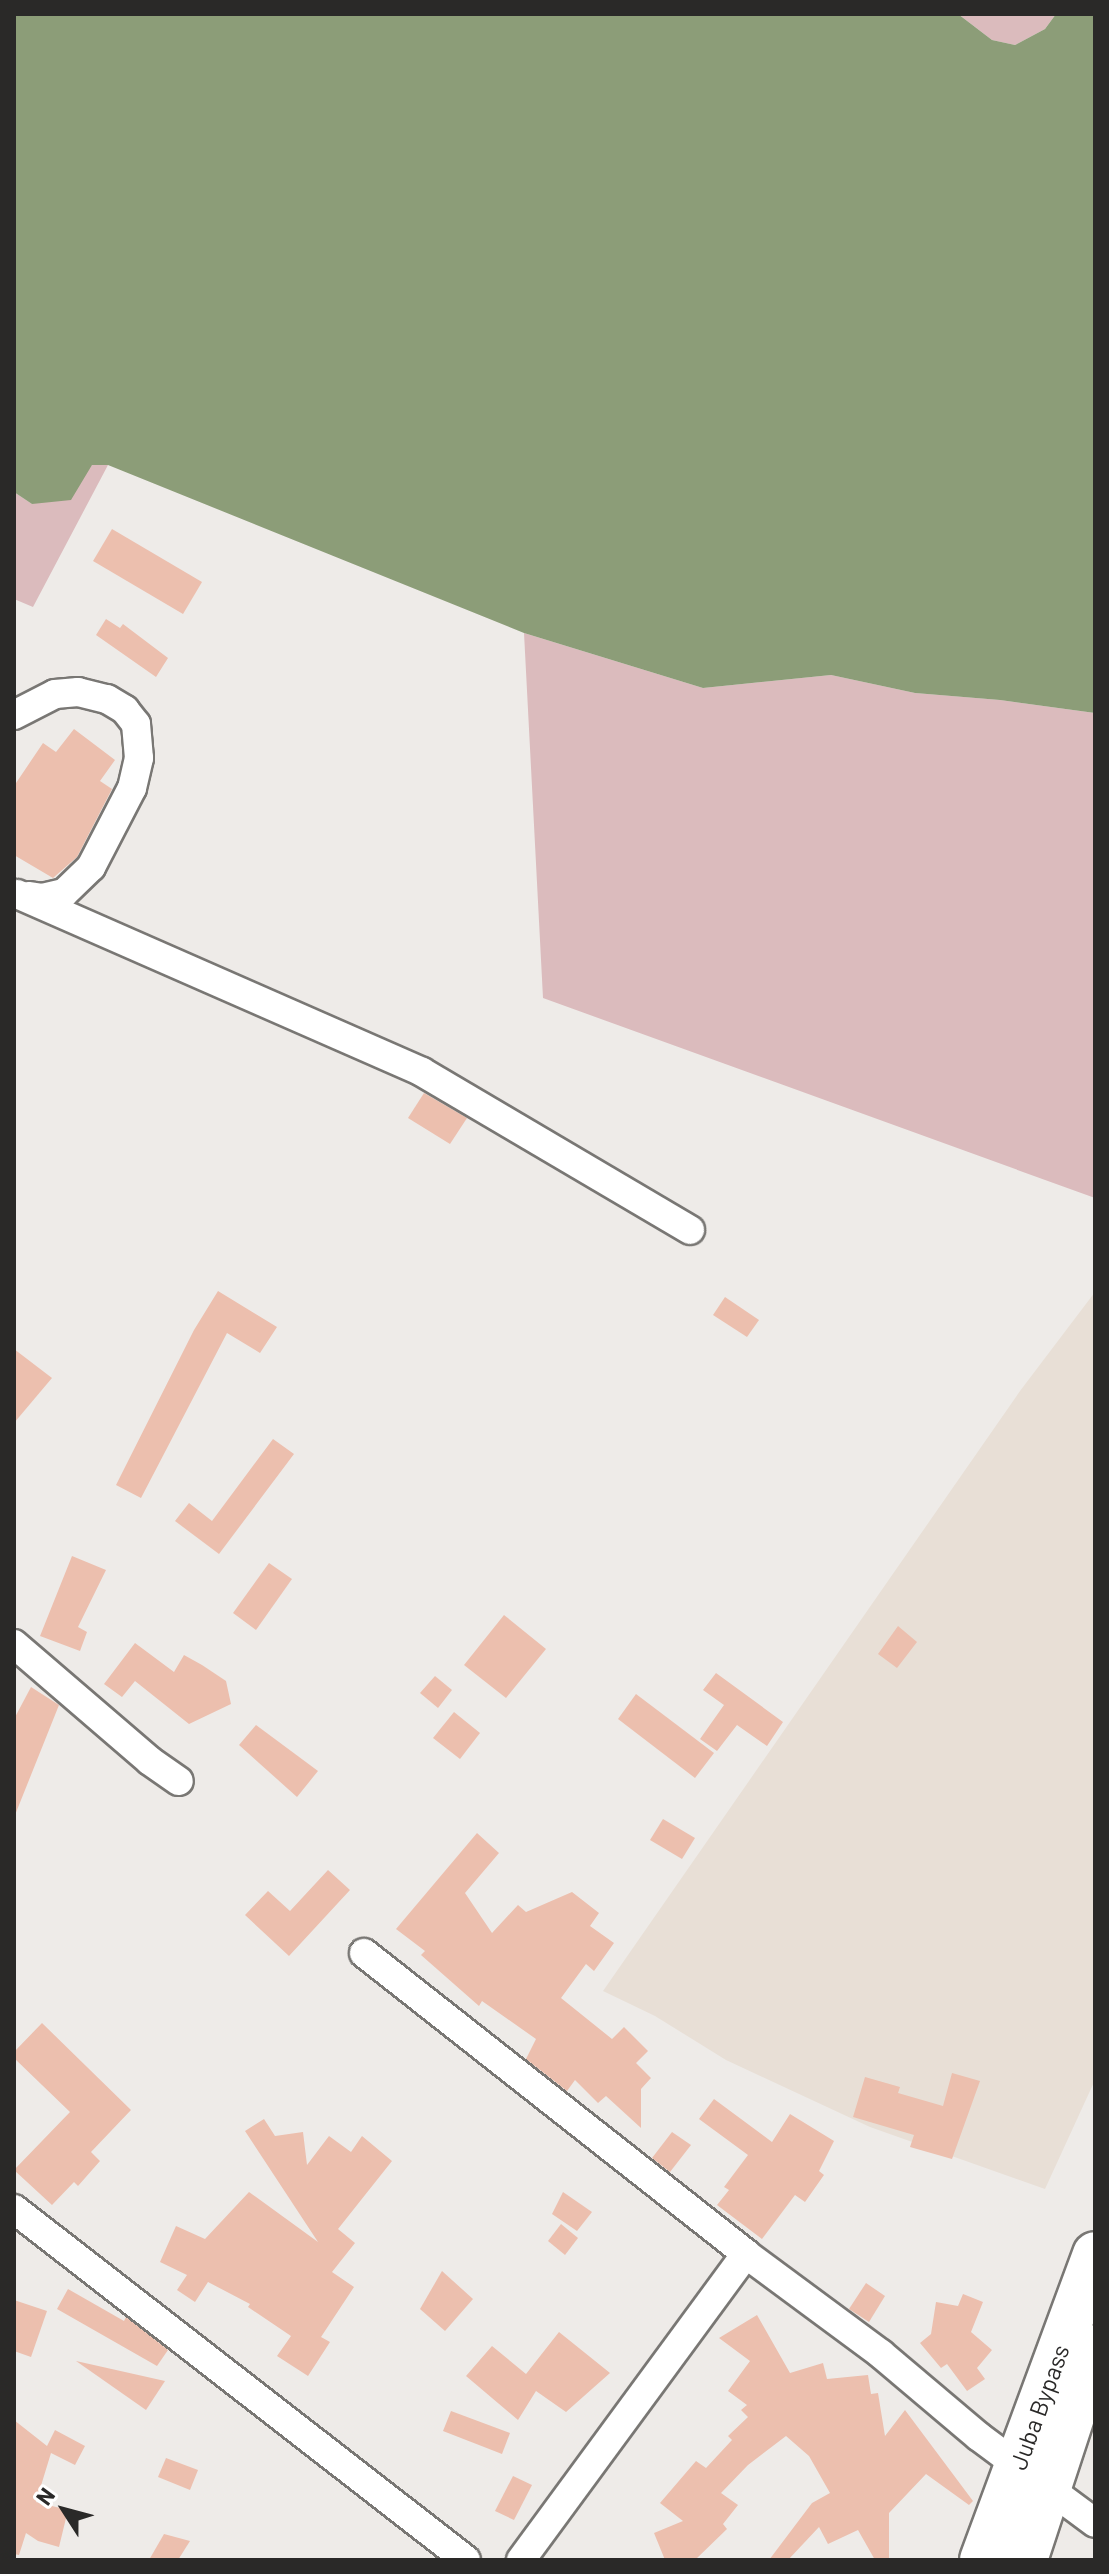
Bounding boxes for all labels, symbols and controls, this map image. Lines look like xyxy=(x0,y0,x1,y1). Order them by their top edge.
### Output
street label: Juba Bypass xyxy=(1003,2340,1075,2474)
north arrow xyxy=(24,2470,104,2550)
text: N xyxy=(30,2482,59,2509)

